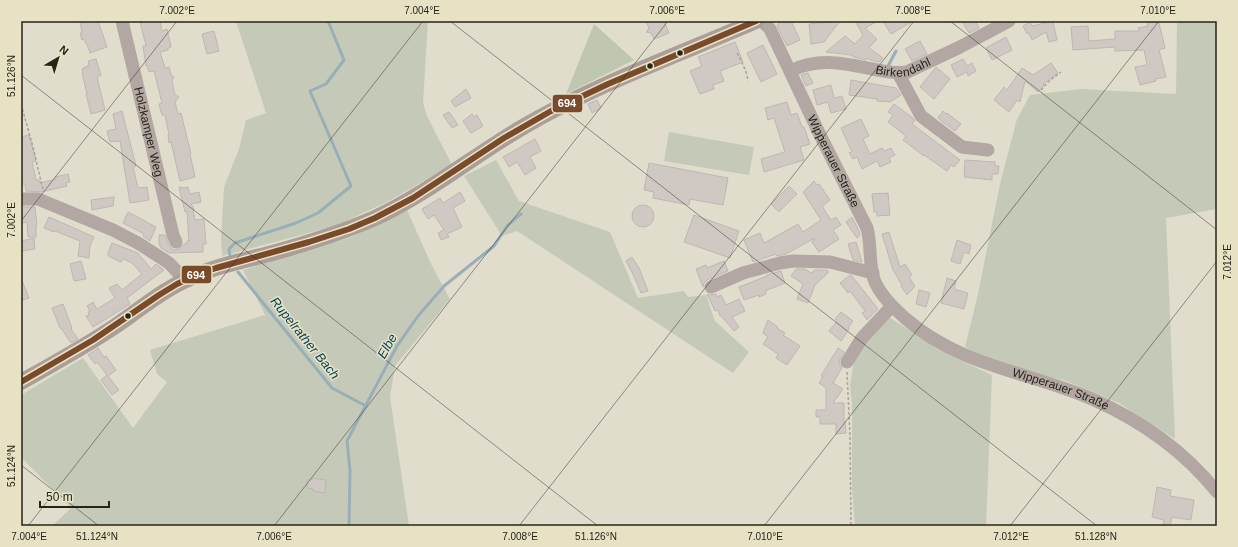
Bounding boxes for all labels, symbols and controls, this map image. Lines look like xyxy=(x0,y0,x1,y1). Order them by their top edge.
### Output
text: 7.002°E xyxy=(159,5,195,16)
text: 7.004°E xyxy=(404,5,440,16)
text: 7.006°E xyxy=(649,5,685,16)
text: 7.008°E xyxy=(895,5,931,16)
text: 7.010°E xyxy=(1140,5,1176,16)
north arrow xyxy=(38,38,78,78)
text: N xyxy=(57,43,71,57)
unlabelled marker xyxy=(675,48,685,58)
text: 51.126°N xyxy=(6,55,17,97)
street label: Birkendahl xyxy=(874,55,933,80)
unlabelled marker xyxy=(645,61,655,71)
street label: Holzkamper Weg xyxy=(131,86,166,178)
line badge: 694 xyxy=(552,94,583,113)
text: 694 xyxy=(558,97,577,109)
street label: Wipperauer Straße xyxy=(805,113,863,210)
text: 7.002°E xyxy=(6,202,17,238)
text: 7.012°E xyxy=(1222,244,1233,280)
line badge: 694 xyxy=(181,265,212,284)
text: 694 xyxy=(187,269,206,281)
water label: Rupelrather Bach xyxy=(267,294,343,382)
unlabelled marker xyxy=(123,311,133,321)
water label: Elbe xyxy=(374,331,400,361)
street label: Wipperauer Straße xyxy=(1011,365,1112,413)
text: 51.124°N xyxy=(6,445,17,487)
scale bar xyxy=(40,483,109,509)
text: 50 m xyxy=(46,490,73,504)
text: 7.004°E xyxy=(11,531,47,542)
text: 51.124°N xyxy=(76,531,118,542)
text: 7.006°E xyxy=(256,531,292,542)
text: 7.008°E xyxy=(502,531,538,542)
text: 51.126°N xyxy=(575,531,617,542)
text: 7.010°E xyxy=(747,531,783,542)
text: 7.012°E xyxy=(993,531,1029,542)
text: 51.128°N xyxy=(1075,531,1117,542)

